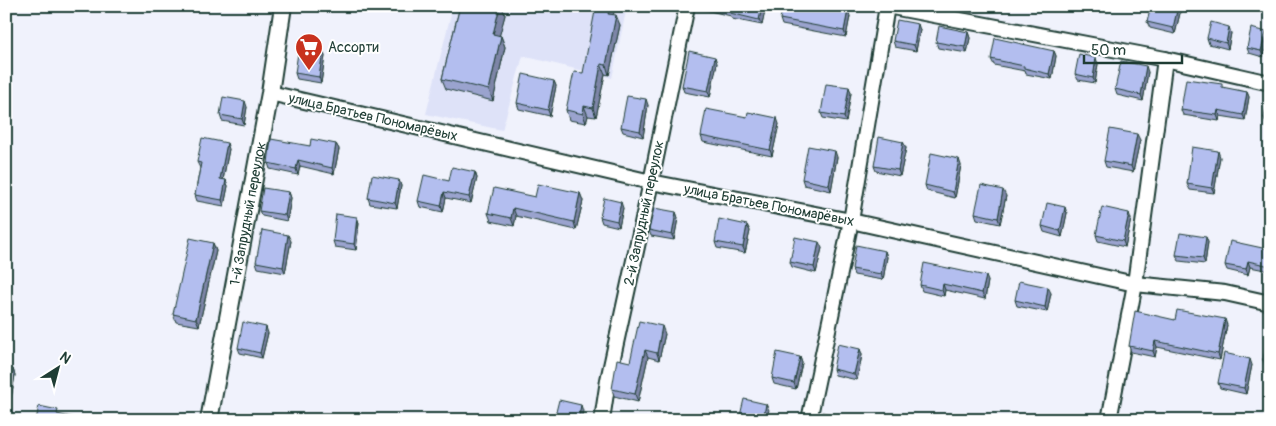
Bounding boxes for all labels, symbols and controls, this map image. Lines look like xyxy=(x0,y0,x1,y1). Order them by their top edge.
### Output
supermarket icon: Ассорти xyxy=(294,32,324,71)
scale bar xyxy=(1084,32,1181,64)
place label: Ассорти xyxy=(328,39,379,56)
text: 50 m xyxy=(1091,41,1126,60)
street label: улица Братьев Пономарёвых xyxy=(286,89,459,145)
street label: 2-й Запрудный переулок xyxy=(620,139,668,287)
street label: 1-й Запрудный переулок xyxy=(226,140,269,287)
street label: улица Братьев Пономарёвых xyxy=(682,180,855,230)
north arrow xyxy=(32,344,82,394)
text: N xyxy=(57,348,74,368)

